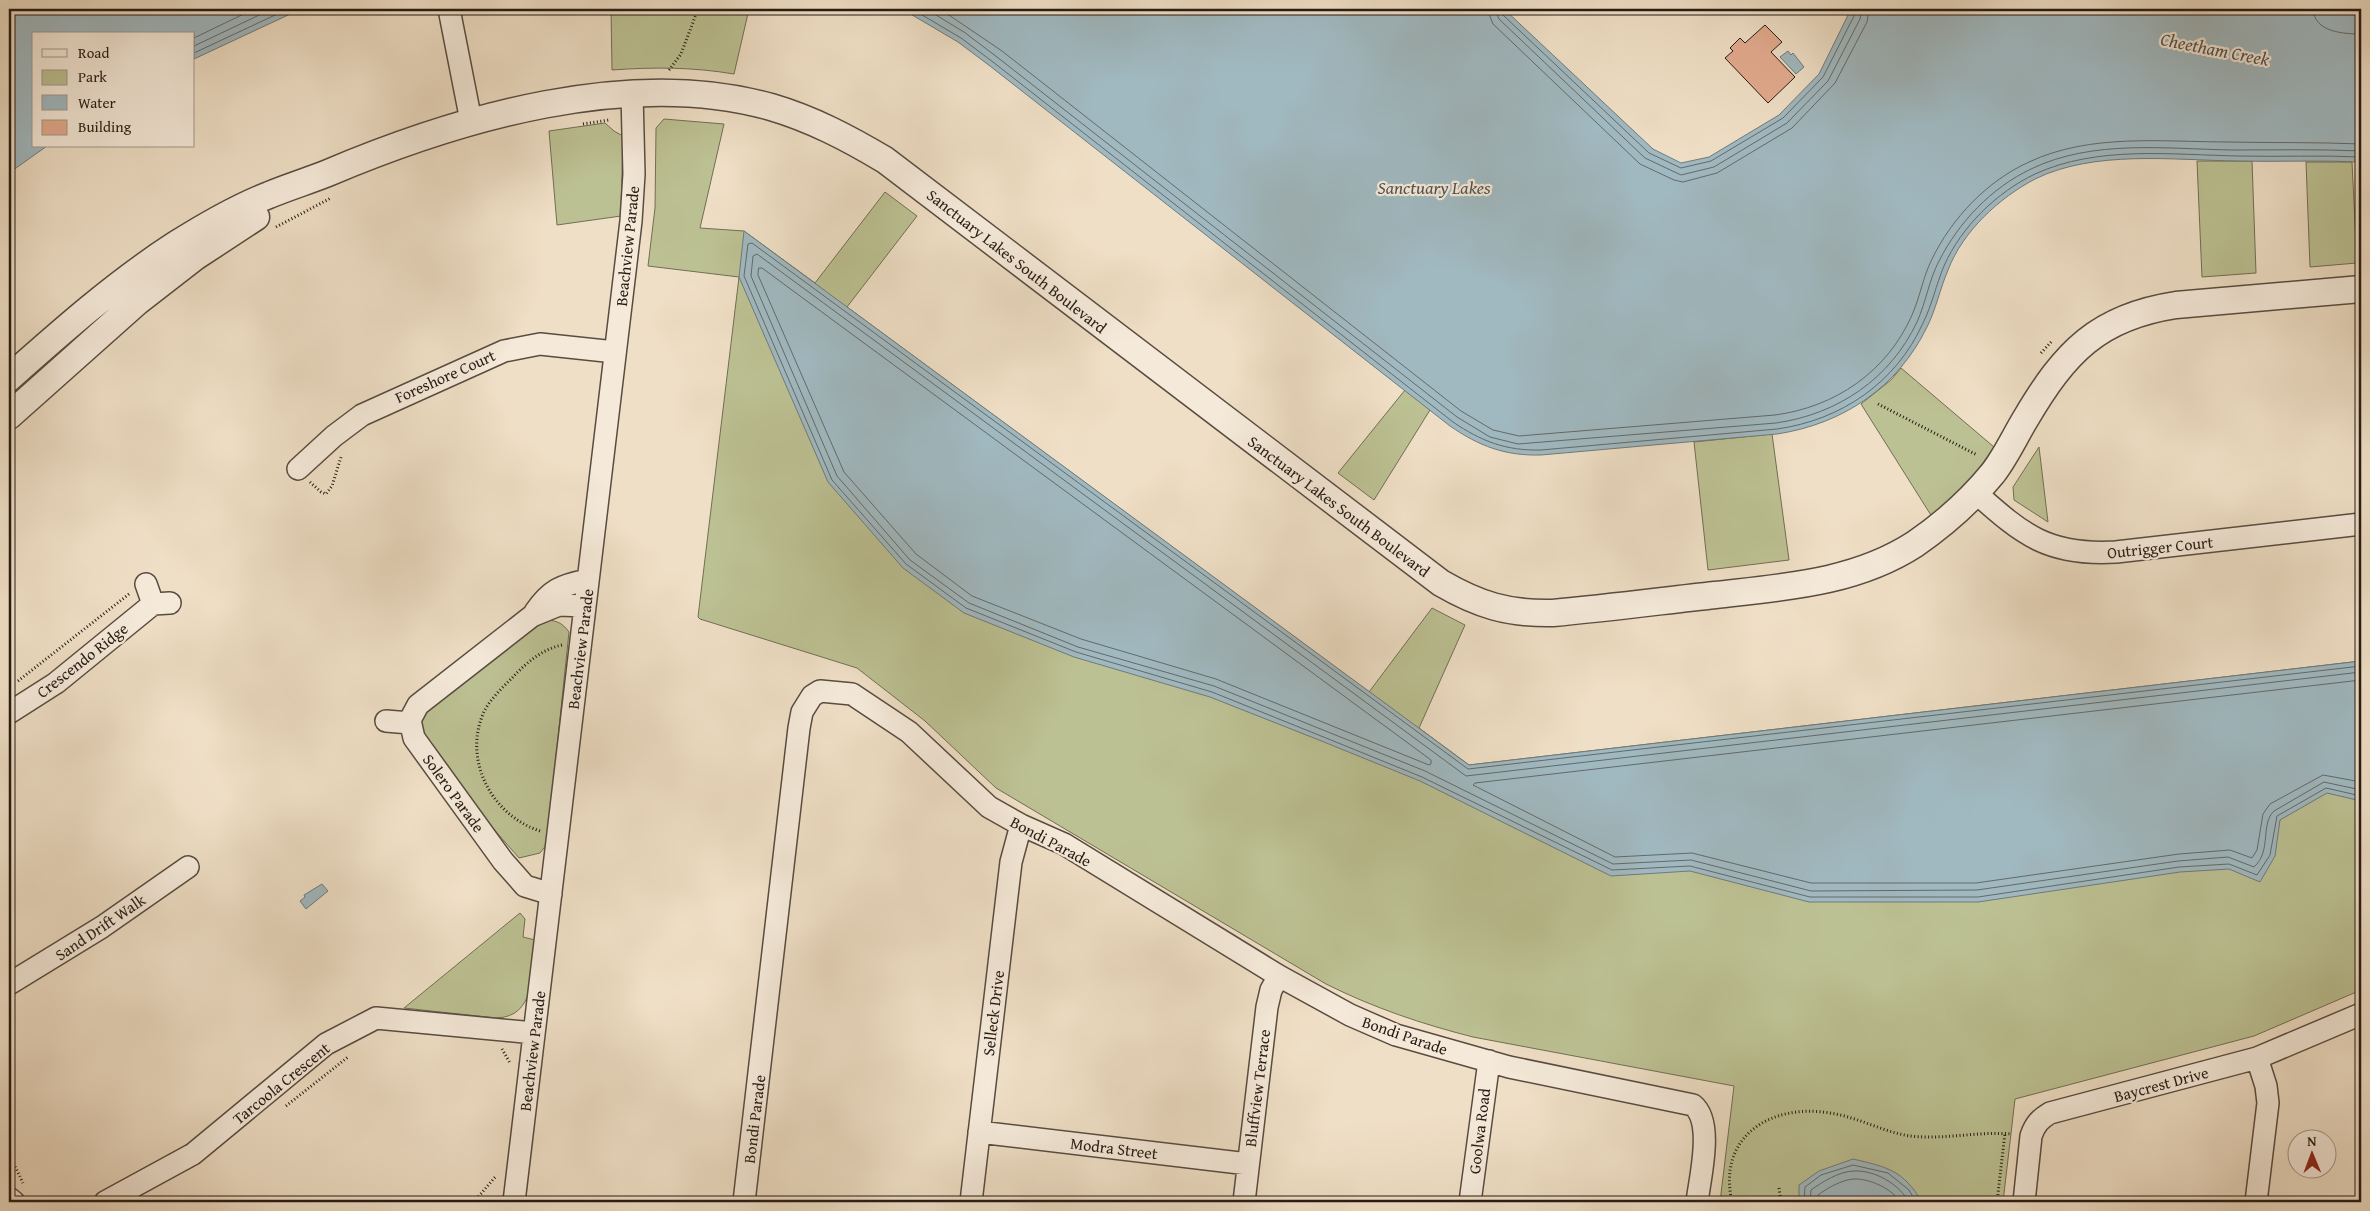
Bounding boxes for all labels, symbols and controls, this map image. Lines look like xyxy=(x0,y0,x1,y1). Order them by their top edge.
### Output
water label: Cheetham Creek xyxy=(2158,25,2272,73)
legend xyxy=(32,32,195,148)
text: Road xyxy=(78,42,109,63)
text: Park xyxy=(78,66,107,87)
text: Water xyxy=(78,92,116,113)
text: Building xyxy=(78,116,132,137)
water label: Sanctuary Lakes xyxy=(1378,174,1491,201)
street label: Sanctuary Lakes South Boulevard xyxy=(922,183,1113,339)
street label: Beachview Parade xyxy=(609,185,645,307)
street label: Foreshore Court xyxy=(391,343,499,409)
street label: Sanctuary Lakes South Boulevard xyxy=(1243,429,1436,583)
street label: Outrigger Court xyxy=(2106,529,2215,564)
street label: Beachview Parade xyxy=(561,587,599,711)
street label: Crescendo Ridge xyxy=(31,617,133,703)
street label: Solero Parade xyxy=(417,749,491,837)
street label: Bondi Parade xyxy=(1006,810,1096,872)
street label: Sand Drift Walk xyxy=(50,887,151,966)
street label: Selleck Drive xyxy=(976,969,1010,1057)
street label: Beachview Parade xyxy=(513,989,551,1113)
street label: Bondi Parade xyxy=(1359,1009,1451,1061)
street label: Bluffview Terrace xyxy=(1238,1028,1276,1148)
street label: Tarcoola Crescent xyxy=(227,1036,335,1130)
street label: Baycrest Drive xyxy=(2111,1060,2211,1108)
street label: Bondi Parade xyxy=(737,1073,771,1165)
street label: Goolwa Road xyxy=(1462,1086,1496,1175)
north arrow xyxy=(2288,1128,2338,1178)
street label: Modra Street xyxy=(1069,1131,1159,1165)
text: N xyxy=(2307,1131,2317,1151)

